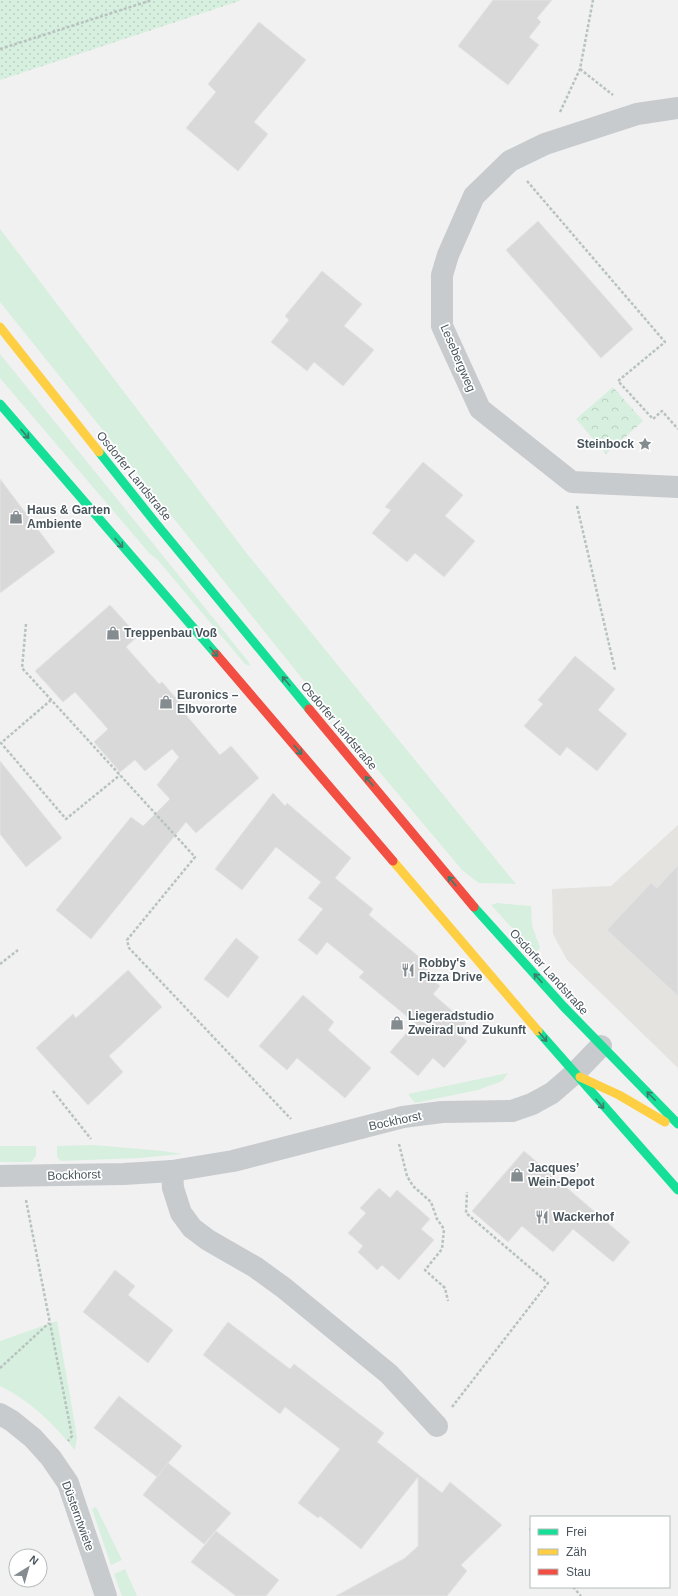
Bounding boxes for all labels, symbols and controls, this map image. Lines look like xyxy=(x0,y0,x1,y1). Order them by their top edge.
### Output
street label: Lesebergweg xyxy=(437,322,479,394)
one-way arrow xyxy=(21,429,30,439)
street label: Osdorfer Landstraße xyxy=(94,429,174,524)
place icon: Steinbock xyxy=(637,436,653,452)
place label: Steinbock xyxy=(577,437,634,451)
place label: Haus & Garten Ambiente xyxy=(27,503,110,531)
shop icon: Haus & Garten Ambiente xyxy=(8,509,24,525)
one-way arrow xyxy=(115,538,124,548)
shop icon: Treppenbau Voß xyxy=(105,625,121,641)
place label: Treppenbau Voß xyxy=(124,626,217,640)
one-way arrow xyxy=(209,647,218,657)
one-way arrow xyxy=(282,675,291,686)
street label: Osdorfer Landstraße xyxy=(298,679,380,773)
place label: Euronics – Elbvororte xyxy=(177,688,239,716)
shop icon: Euronics – Elbvororte xyxy=(158,694,174,710)
one-way arrow xyxy=(294,745,303,756)
one-way arrow xyxy=(365,775,373,786)
one-way arrow xyxy=(447,876,456,886)
street label: Osdorfer Landstraße xyxy=(507,926,591,1018)
place label: Robby's Pizza Drive xyxy=(419,956,483,984)
restaurant icon: Robby's Pizza Drive xyxy=(400,962,416,978)
one-way arrow xyxy=(533,973,543,983)
place label: Liegeradstudio Zweirad und Zukunft xyxy=(408,1009,526,1037)
shop icon: Liegeradstudio Zweirad und Zukunft xyxy=(389,1015,405,1031)
one-way arrow xyxy=(538,1032,547,1043)
one-way arrow xyxy=(646,1091,655,1101)
one-way arrow xyxy=(595,1098,604,1109)
street label: Bockhorst xyxy=(367,1108,423,1133)
place label: Jacques’ Wein-Depot xyxy=(528,1161,594,1189)
street label: Bockhorst xyxy=(47,1167,102,1183)
shop icon: Jacques’ Wein-Depot xyxy=(509,1167,525,1183)
restaurant icon: Wackerhof xyxy=(534,1209,550,1225)
place label: Wackerhof xyxy=(553,1210,615,1224)
street label: Düsterntwiete xyxy=(59,1479,97,1553)
legend xyxy=(530,1516,670,1588)
text: Frei xyxy=(566,1525,587,1539)
text: Zäh xyxy=(566,1545,587,1559)
north arrow xyxy=(8,1548,48,1588)
text: N xyxy=(27,1553,41,1567)
text: Stau xyxy=(566,1565,591,1579)

